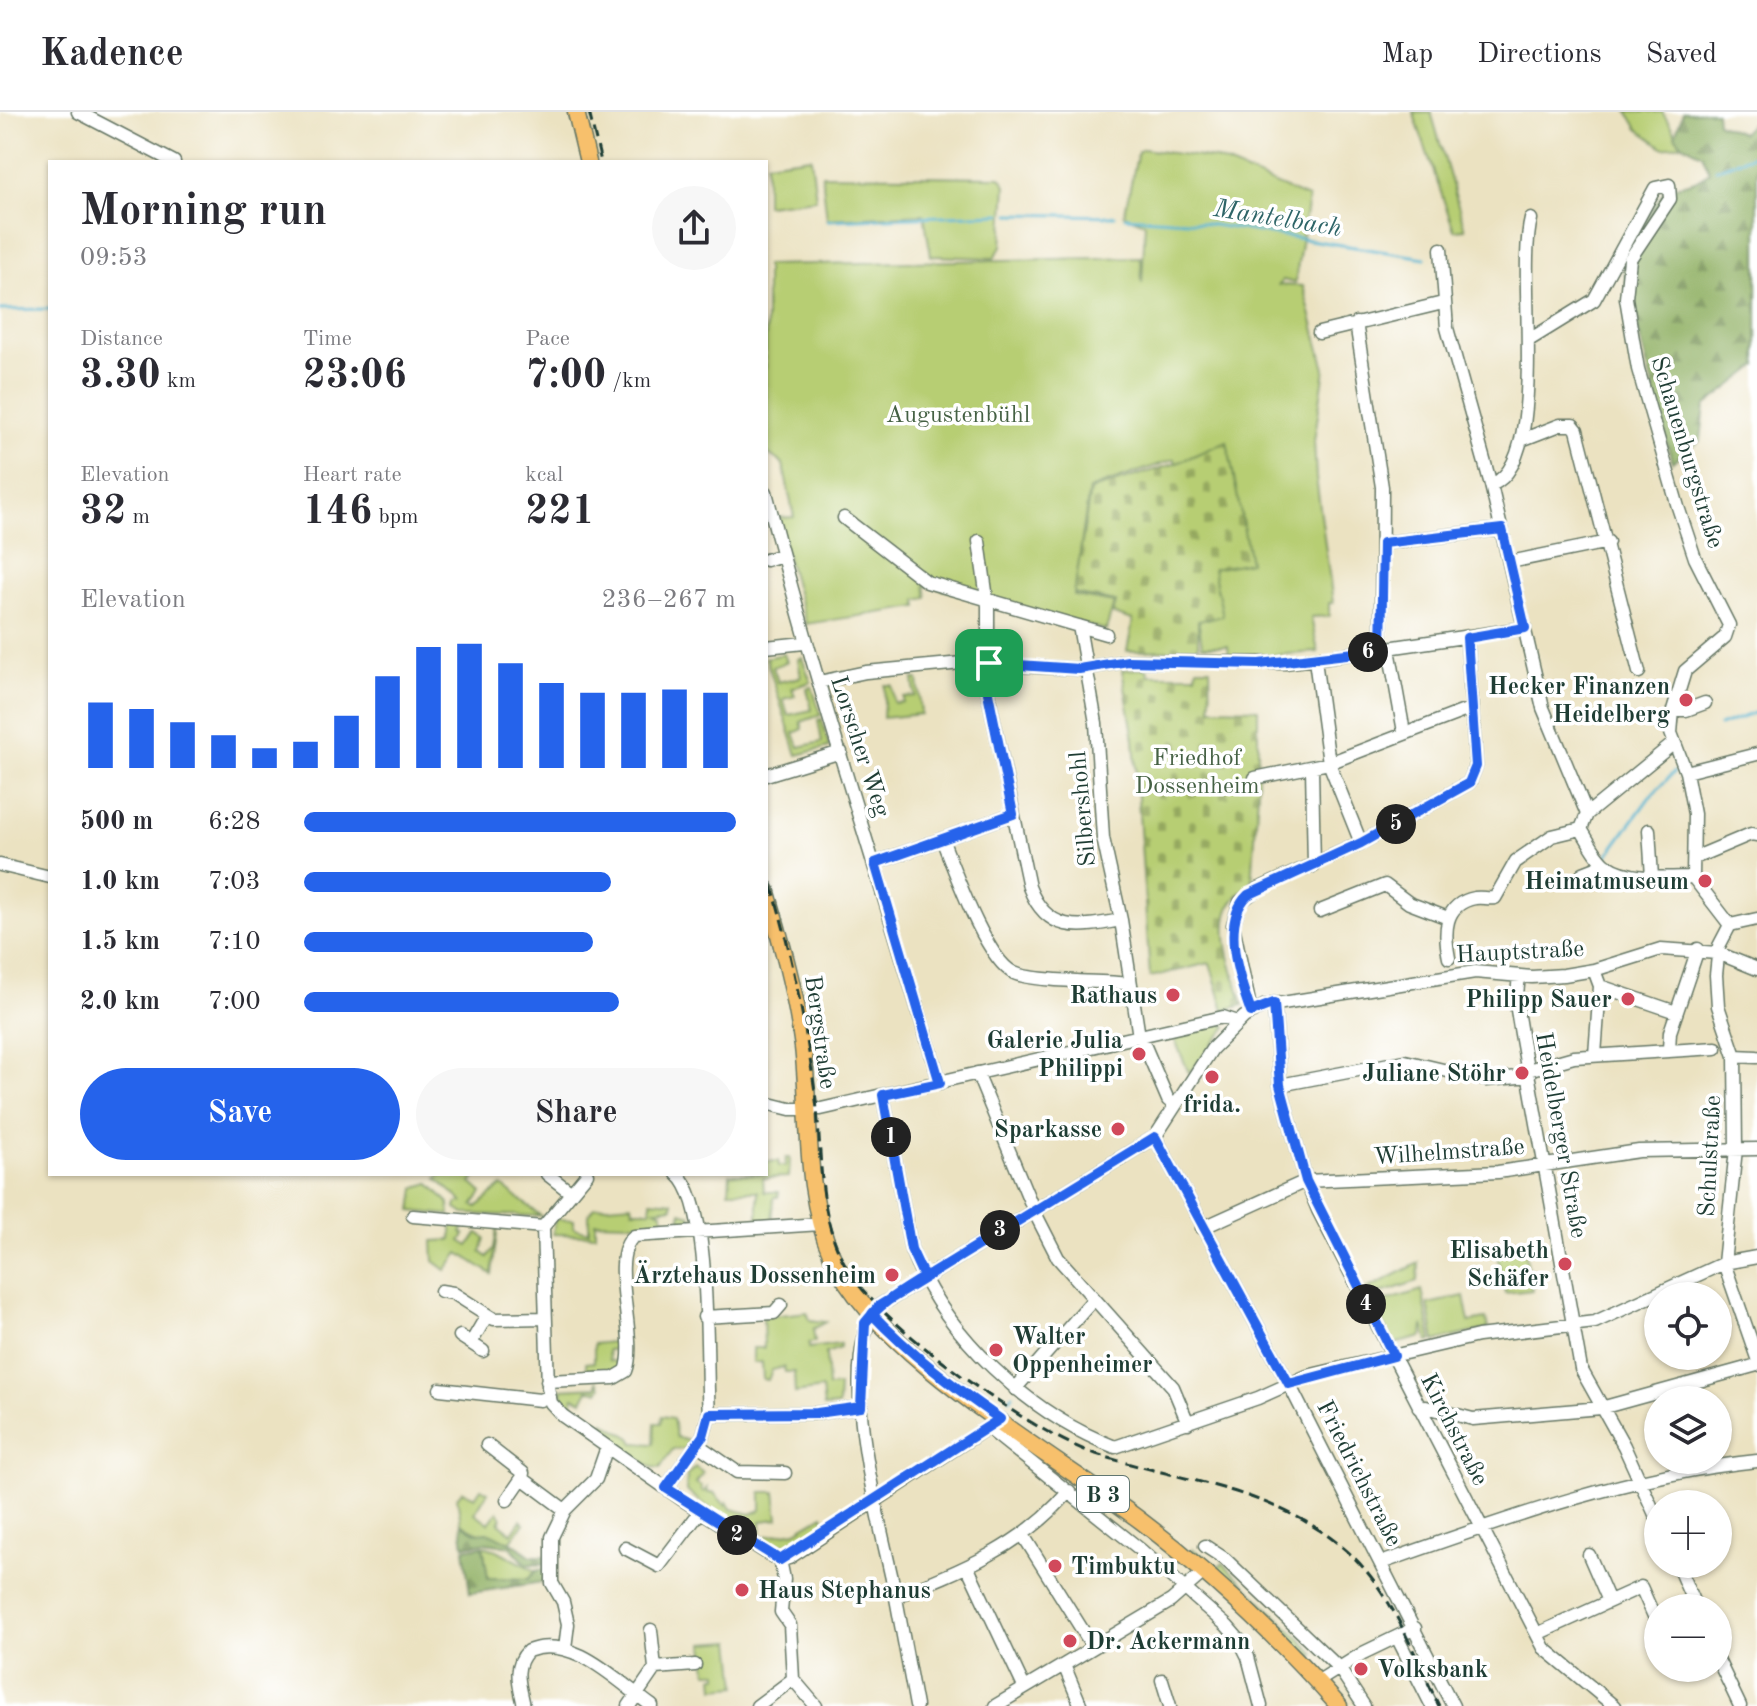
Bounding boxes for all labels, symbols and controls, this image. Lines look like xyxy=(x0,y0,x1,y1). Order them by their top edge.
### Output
text: Kadence xyxy=(40,36,184,74)
text: Map xyxy=(1381,41,1433,69)
text: Directions xyxy=(1477,41,1602,69)
text: Saved xyxy=(1646,41,1717,69)
button: share xyxy=(652,186,736,270)
text: Morning run xyxy=(80,190,327,234)
water label: Mantelbach xyxy=(1211,196,1344,242)
text: 09:53 xyxy=(80,245,148,271)
text: Distance xyxy=(80,328,163,350)
text: Time xyxy=(303,328,352,350)
text: Pace xyxy=(525,328,570,350)
street label: Schauenburgstraße xyxy=(1645,354,1727,551)
text: 3.30 xyxy=(80,357,161,397)
text: 23:06 xyxy=(303,357,407,397)
text: 7:00 xyxy=(525,357,606,397)
text: km xyxy=(161,370,196,392)
text: /km xyxy=(606,370,651,392)
park label: Augustenbühl xyxy=(886,404,1030,428)
text: Elevation xyxy=(80,464,170,486)
text: Heart rate xyxy=(303,464,402,486)
text: kcal xyxy=(525,464,563,486)
text: 32 xyxy=(80,493,126,533)
text: 146 xyxy=(303,493,372,533)
text: 221 xyxy=(525,493,595,533)
text: m xyxy=(126,506,150,528)
text: bpm xyxy=(372,506,419,528)
text: Elevation xyxy=(80,587,186,613)
text: 236–267 m xyxy=(601,587,736,613)
pin xyxy=(955,629,1023,697)
pin: 6 xyxy=(1348,632,1388,672)
icon: arrive xyxy=(967,641,1011,685)
text: 6 xyxy=(1362,641,1374,663)
street label: Lorscher Weg xyxy=(825,673,893,820)
place label: Hecker Finanzen Heidelberg xyxy=(1488,676,1671,728)
marker: Hecker Finanzen Heidelberg xyxy=(1677,691,1695,709)
park label: Friedhof Dossenheim xyxy=(1134,747,1260,799)
street label: Silbershohl xyxy=(1067,750,1101,868)
pin: 5 xyxy=(1376,804,1416,844)
text: 500 m xyxy=(80,809,153,835)
text: 6:28 xyxy=(208,809,261,835)
text: 5 xyxy=(1390,813,1402,835)
text: 1.0 km xyxy=(80,869,160,895)
text: 7:03 xyxy=(208,869,261,895)
place label: Heimatmuseum xyxy=(1524,871,1689,895)
marker: Heimatmuseum xyxy=(1696,872,1714,890)
text: 1.5 km xyxy=(80,929,160,955)
text: 7:10 xyxy=(208,929,261,955)
street label: Hauptstraße xyxy=(1455,938,1585,968)
street label: Bergstraße xyxy=(799,974,839,1091)
place label: Rathaus xyxy=(1069,985,1157,1009)
marker: Rathaus xyxy=(1164,986,1182,1004)
text: 2.0 km xyxy=(80,989,160,1015)
text: 7:00 xyxy=(208,989,261,1015)
place label: Philipp Sauer xyxy=(1465,989,1612,1013)
marker: Philipp Sauer xyxy=(1619,990,1637,1008)
place label: Galerie Julia Philippi xyxy=(986,1030,1123,1082)
street label: Heidelberger Straße xyxy=(1530,1030,1590,1240)
marker: Galerie Julia Philippi xyxy=(1130,1045,1148,1063)
place label: Juliane Stöhr xyxy=(1362,1063,1506,1087)
marker: Juliane Stöhr xyxy=(1513,1064,1531,1082)
button: Save xyxy=(80,1068,400,1160)
button: Share xyxy=(416,1068,736,1160)
marker: frida. xyxy=(1203,1068,1221,1086)
place label: frida. xyxy=(1183,1094,1241,1118)
street label: Schulstraße xyxy=(1696,1095,1726,1218)
pin: 1 xyxy=(871,1117,911,1157)
place label: Sparkasse xyxy=(994,1119,1102,1143)
marker: Sparkasse xyxy=(1109,1120,1127,1138)
text: 1 xyxy=(885,1126,897,1148)
street label: Wilhelmstraße xyxy=(1373,1136,1525,1170)
pin: 3 xyxy=(980,1210,1020,1250)
text: 3 xyxy=(994,1219,1006,1241)
place label: Elisabeth Schäfer xyxy=(1449,1240,1549,1292)
marker: Elisabeth Schäfer xyxy=(1556,1255,1574,1273)
place label: Ärztehaus Dossenheim xyxy=(633,1260,876,1289)
marker: Ärztehaus Dossenheim xyxy=(883,1266,901,1284)
map controls xyxy=(1644,1282,1732,1682)
button: locate xyxy=(1644,1282,1732,1370)
pin: 4 xyxy=(1346,1284,1386,1324)
text: 4 xyxy=(1360,1293,1372,1315)
place label: Walter Oppenheimer xyxy=(1012,1326,1153,1378)
marker: Walter Oppenheimer xyxy=(987,1341,1005,1359)
street label: Kirchstraße xyxy=(1415,1370,1492,1490)
button: layers xyxy=(1644,1386,1732,1474)
street label: Friedrichstraße xyxy=(1311,1397,1405,1551)
road number: B 3 xyxy=(1077,1476,1129,1512)
button: + xyxy=(1644,1490,1732,1578)
pin: 2 xyxy=(717,1515,757,1555)
text: 2 xyxy=(731,1524,743,1546)
place label: Timbuktu xyxy=(1071,1556,1176,1580)
marker: Timbuktu xyxy=(1046,1557,1064,1575)
place label: Haus Stephanus xyxy=(758,1580,931,1604)
marker: Haus Stephanus xyxy=(733,1581,751,1599)
button: − xyxy=(1644,1594,1732,1682)
place label: Dr. Ackermann xyxy=(1086,1631,1250,1655)
marker: Dr. Ackermann xyxy=(1061,1632,1079,1650)
place label: Volksbank xyxy=(1377,1659,1488,1683)
marker: Volksbank xyxy=(1352,1660,1370,1678)

